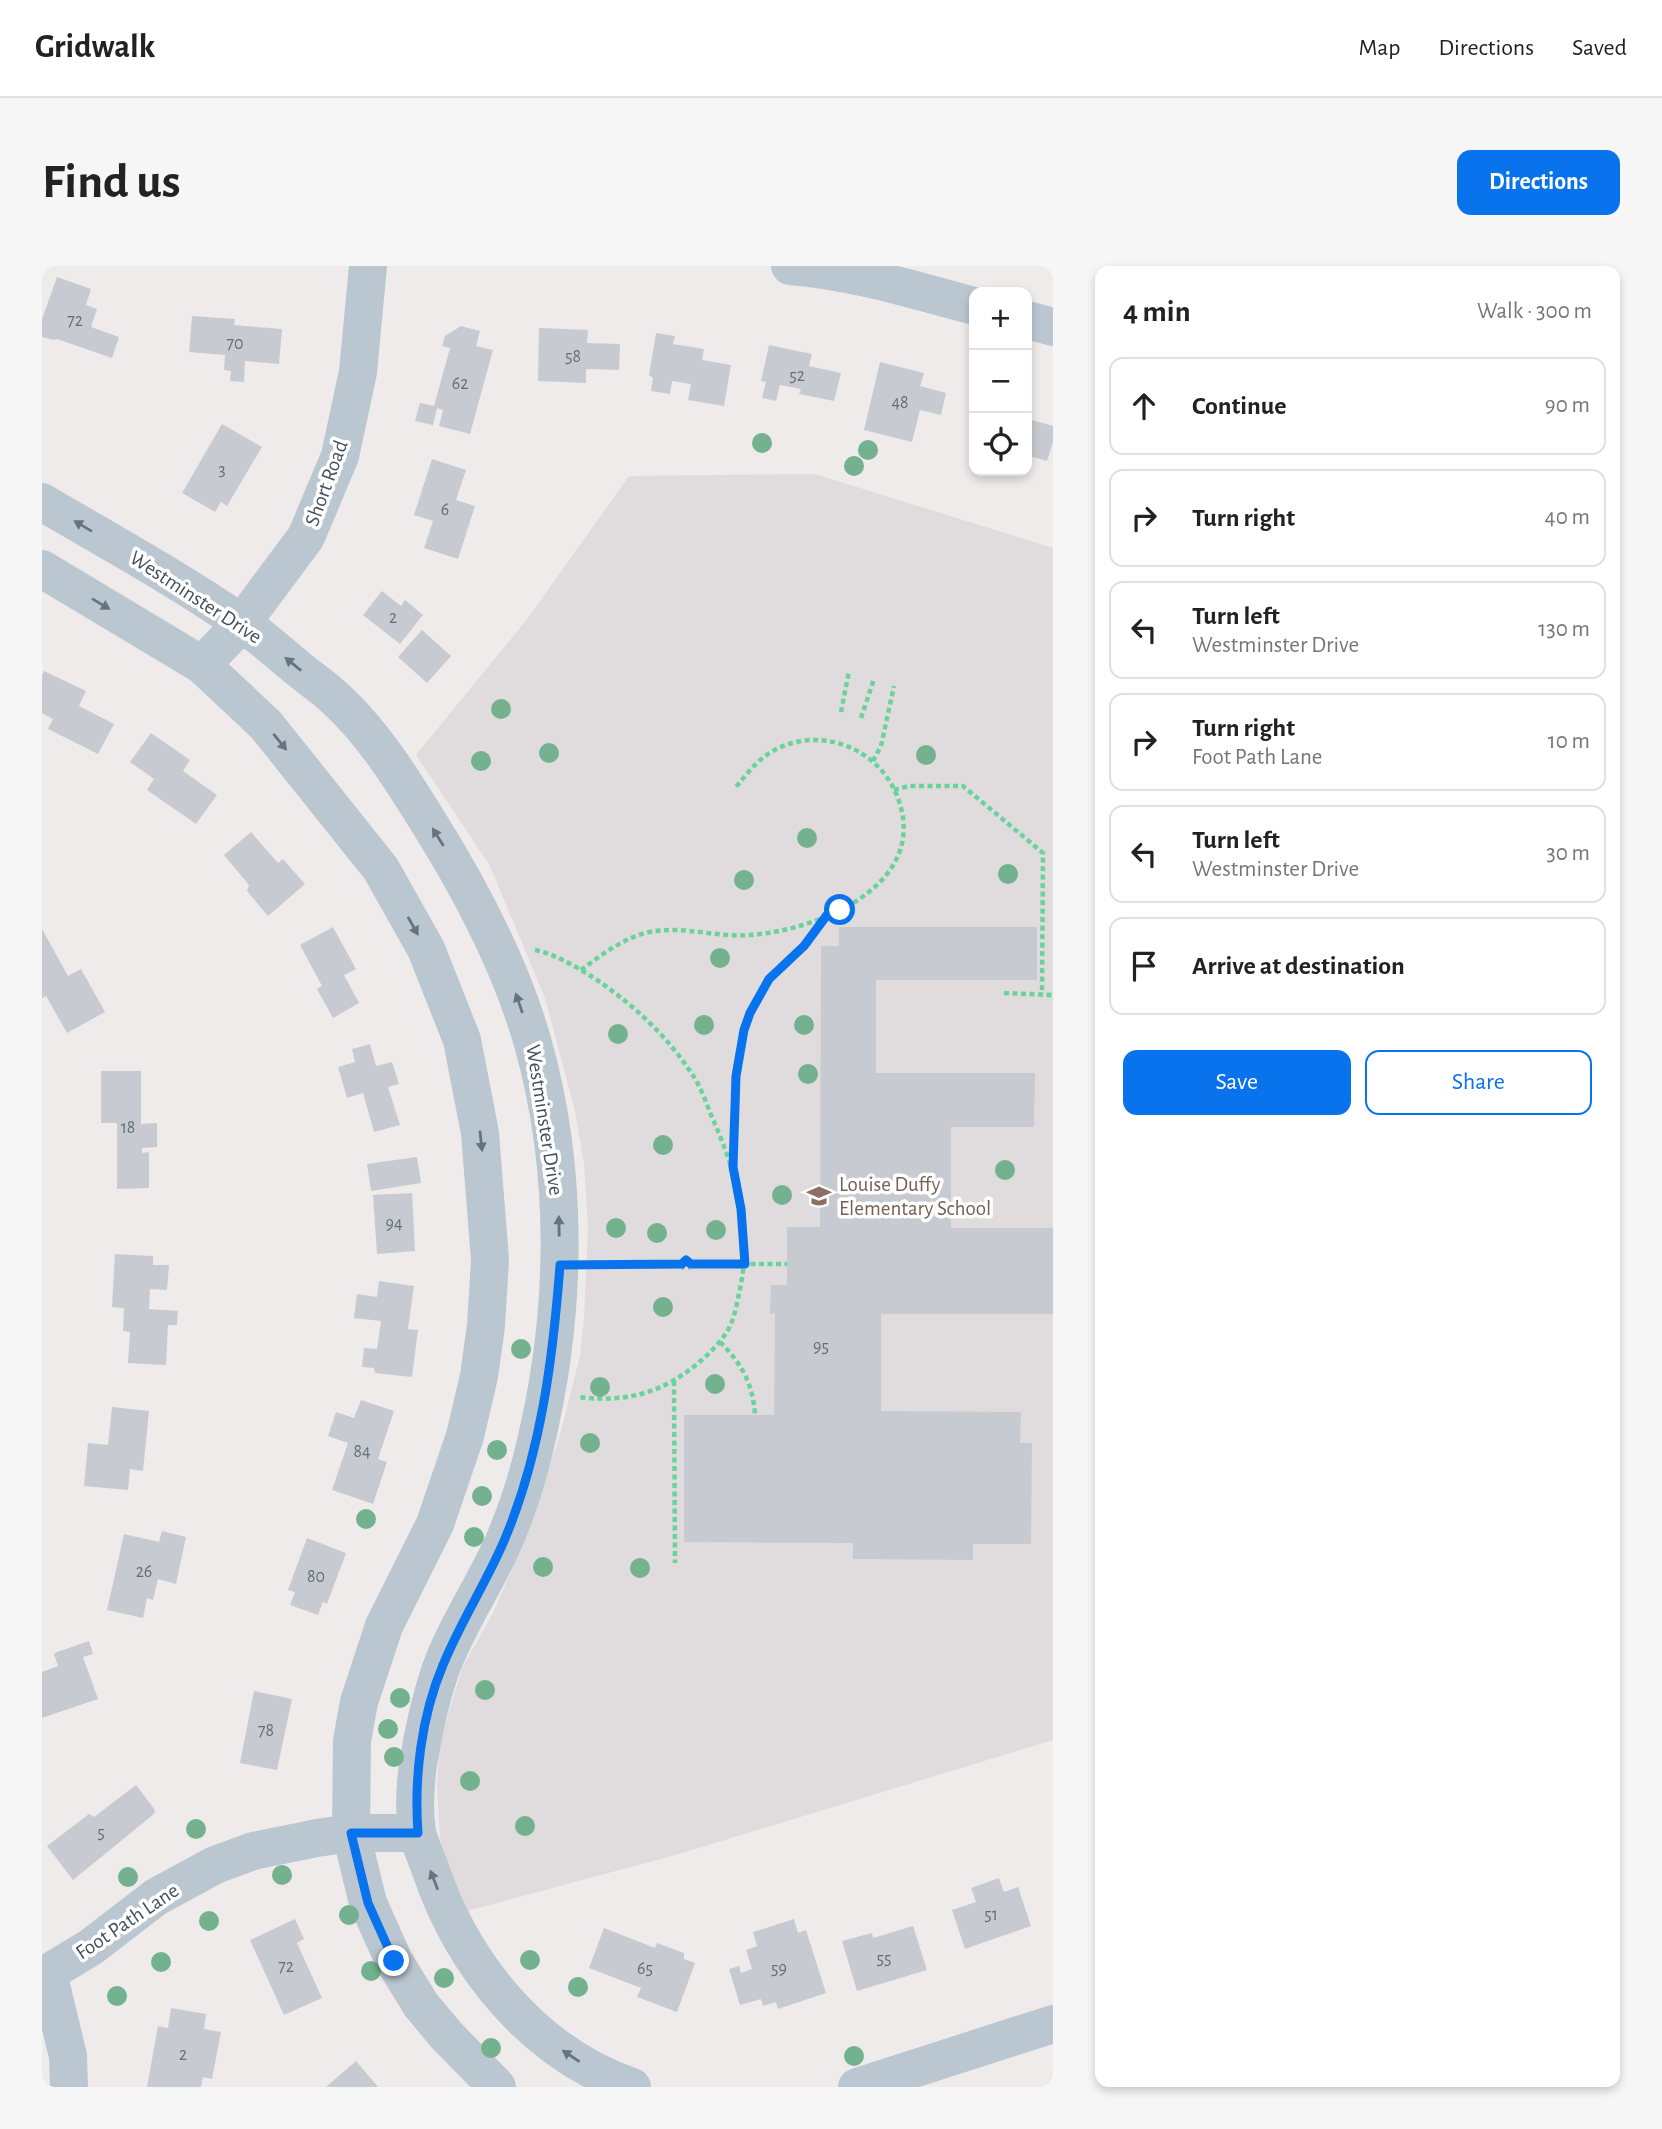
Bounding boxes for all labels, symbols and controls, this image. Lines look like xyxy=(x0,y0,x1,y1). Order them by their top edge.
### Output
text: Gridwalk xyxy=(35,31,155,64)
text: Map xyxy=(1358,36,1400,60)
text: Directions xyxy=(1438,36,1534,60)
text: Saved xyxy=(1572,36,1627,60)
button: Directions xyxy=(1457,150,1620,215)
text: Find us xyxy=(42,158,181,207)
map controls xyxy=(969,287,1032,476)
button: + xyxy=(969,287,1032,350)
text: 4 min xyxy=(1123,297,1191,327)
text: Walk · 300 m xyxy=(1477,300,1592,323)
house number: 72 xyxy=(67,312,83,330)
house number: 70 xyxy=(226,335,244,353)
house number: 58 xyxy=(565,348,581,366)
button: − xyxy=(969,350,1032,413)
house number: 52 xyxy=(789,367,805,385)
house number: 62 xyxy=(452,375,468,393)
icon: ahead xyxy=(1125,387,1163,425)
text: Continue xyxy=(1192,393,1287,419)
house number: 48 xyxy=(891,394,909,412)
text: 90 m xyxy=(1545,394,1590,417)
button: locate xyxy=(969,413,1032,476)
street label: Short Road xyxy=(301,437,352,529)
house number: 3 xyxy=(218,461,226,479)
icon: right xyxy=(1125,499,1163,537)
house number: 6 xyxy=(441,501,449,519)
text: Turn right xyxy=(1192,505,1295,531)
text: 40 m xyxy=(1545,506,1590,529)
one-way arrow xyxy=(73,520,92,532)
street label: Westminster Drive xyxy=(126,547,265,648)
one-way arrow xyxy=(91,598,110,611)
text: Turn left xyxy=(1192,603,1280,629)
house number: 2 xyxy=(389,609,397,627)
icon: left xyxy=(1125,611,1163,649)
text: 130 m xyxy=(1538,618,1590,641)
text: Westminster Drive xyxy=(1192,634,1359,657)
one-way arrow xyxy=(284,657,301,672)
text: Turn right xyxy=(1192,715,1295,741)
icon: right xyxy=(1125,723,1163,761)
text: 10 m xyxy=(1548,730,1590,753)
one-way arrow xyxy=(272,732,287,750)
text: Foot Path Lane xyxy=(1192,746,1322,769)
one-way arrow xyxy=(431,827,444,847)
text: Turn left xyxy=(1192,827,1280,853)
icon: left xyxy=(1125,835,1163,873)
text: 30 m xyxy=(1546,842,1590,865)
text: Westminster Drive xyxy=(1192,858,1359,881)
route start xyxy=(824,894,855,925)
one-way arrow xyxy=(407,916,419,935)
icon: arrive xyxy=(1125,947,1163,985)
text: Arrive at destination xyxy=(1192,953,1405,979)
one-way arrow xyxy=(513,993,524,1014)
street label: Westminster Drive xyxy=(522,1043,567,1197)
button: Save xyxy=(1123,1050,1351,1115)
button: Share xyxy=(1365,1050,1592,1115)
house number: 18 xyxy=(121,1119,135,1137)
one-way arrow xyxy=(475,1130,486,1152)
place label: Louise Duffy Elementary School xyxy=(839,1174,991,1219)
school or university icon: Louise Duffy Elementary School xyxy=(805,1182,833,1210)
house number: 94 xyxy=(385,1215,403,1233)
one-way arrow xyxy=(554,1215,565,1237)
house number: 95 xyxy=(813,1338,829,1356)
house number: 84 xyxy=(353,1443,371,1461)
house number: 26 xyxy=(136,1563,152,1581)
house number: 80 xyxy=(307,1568,325,1586)
house number: 78 xyxy=(258,1722,274,1740)
house number: 5 xyxy=(97,1824,105,1842)
one-way arrow xyxy=(428,1870,439,1891)
street label: Foot Path Lane xyxy=(72,1879,183,1963)
house number: 51 xyxy=(984,1906,998,1924)
route end xyxy=(378,1945,409,1976)
house number: 55 xyxy=(876,1950,892,1968)
house number: 72 xyxy=(278,1958,294,1976)
house number: 65 xyxy=(637,1960,653,1978)
house number: 59 xyxy=(771,1960,787,1978)
house number: 2 xyxy=(179,2046,187,2064)
one-way arrow xyxy=(562,2049,580,2063)

